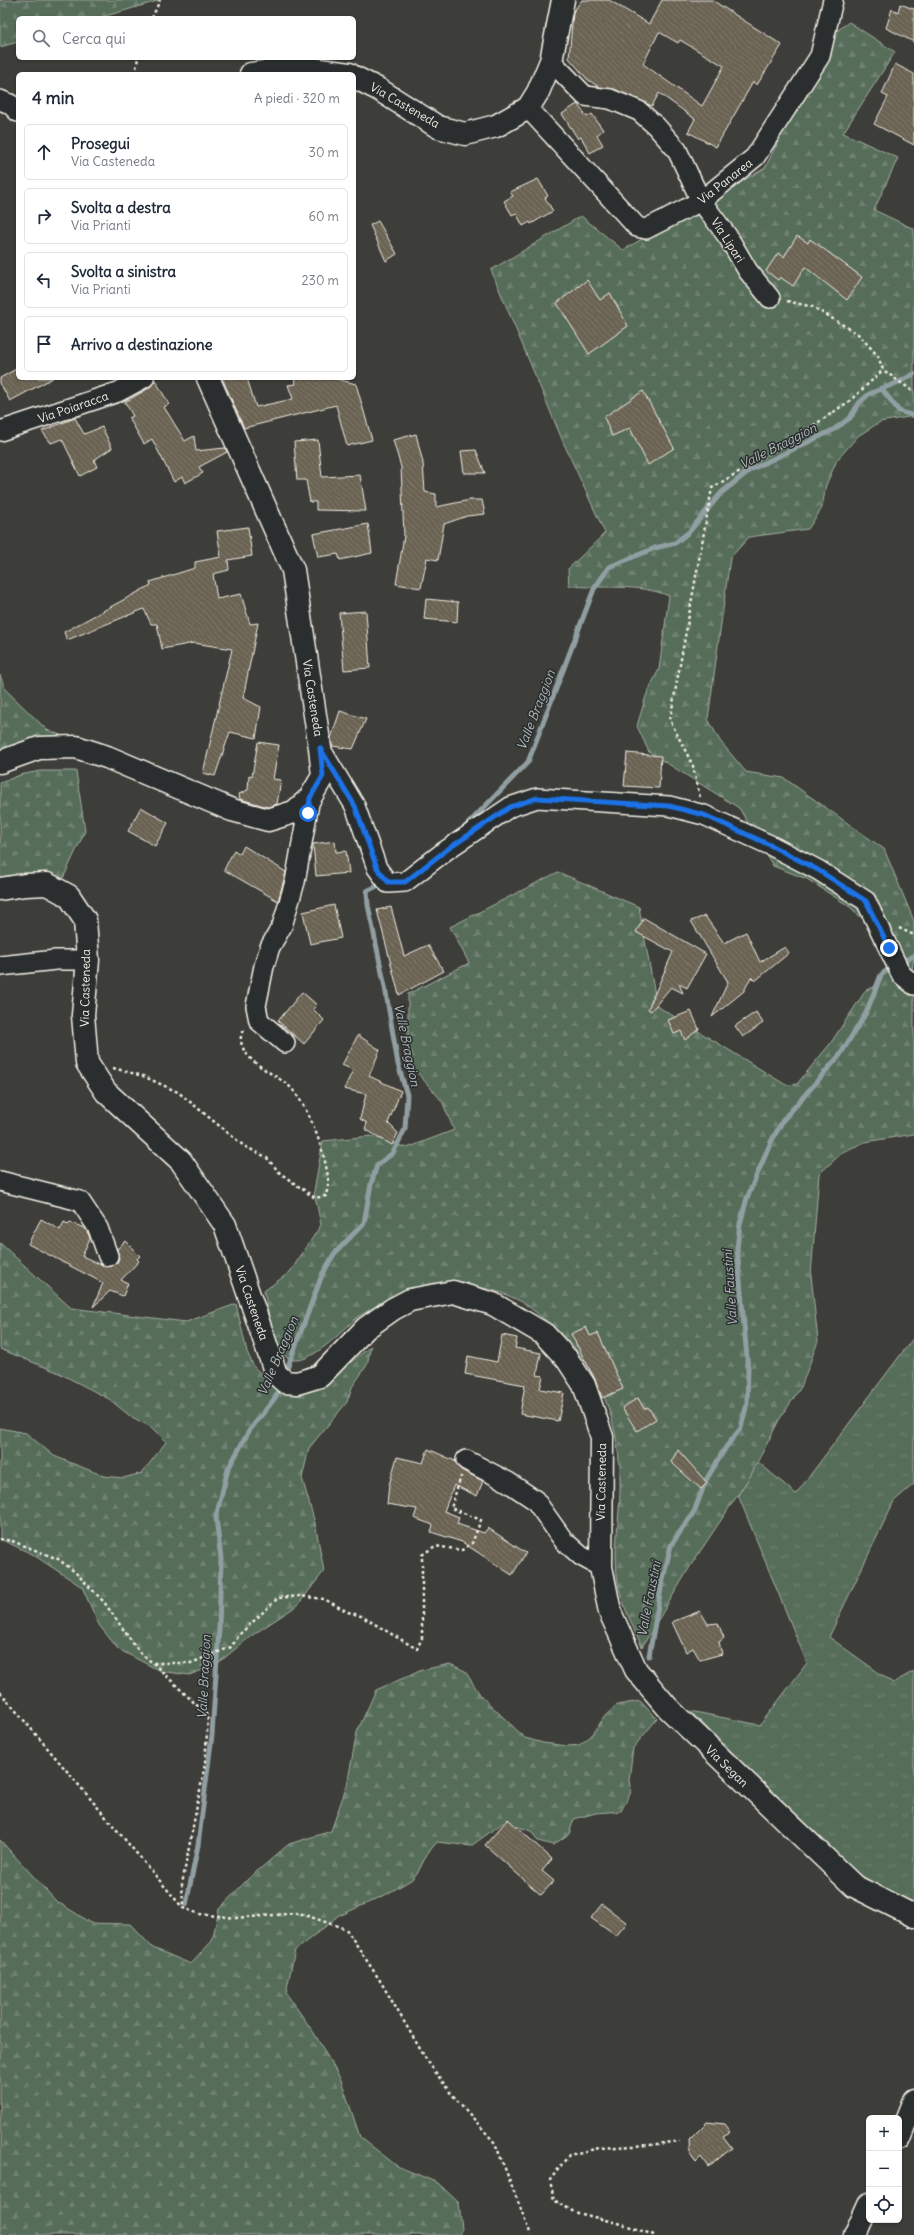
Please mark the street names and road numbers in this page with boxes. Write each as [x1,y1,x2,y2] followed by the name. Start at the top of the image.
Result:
[368,79,443,131] street label: Via Casteneda
[695,155,755,207] street label: Via Panarea
[708,215,748,265] street label: Via Lipari
[36,388,110,426] street label: Via Poiaracca
[300,658,327,738] street label: Via Casteneda
[77,949,93,1027] street label: Via Casteneda
[232,1264,272,1342] street label: Via Casteneda
[593,1443,609,1521] street label: Via Casteneda
[703,1742,751,1790] street label: Via Segan

